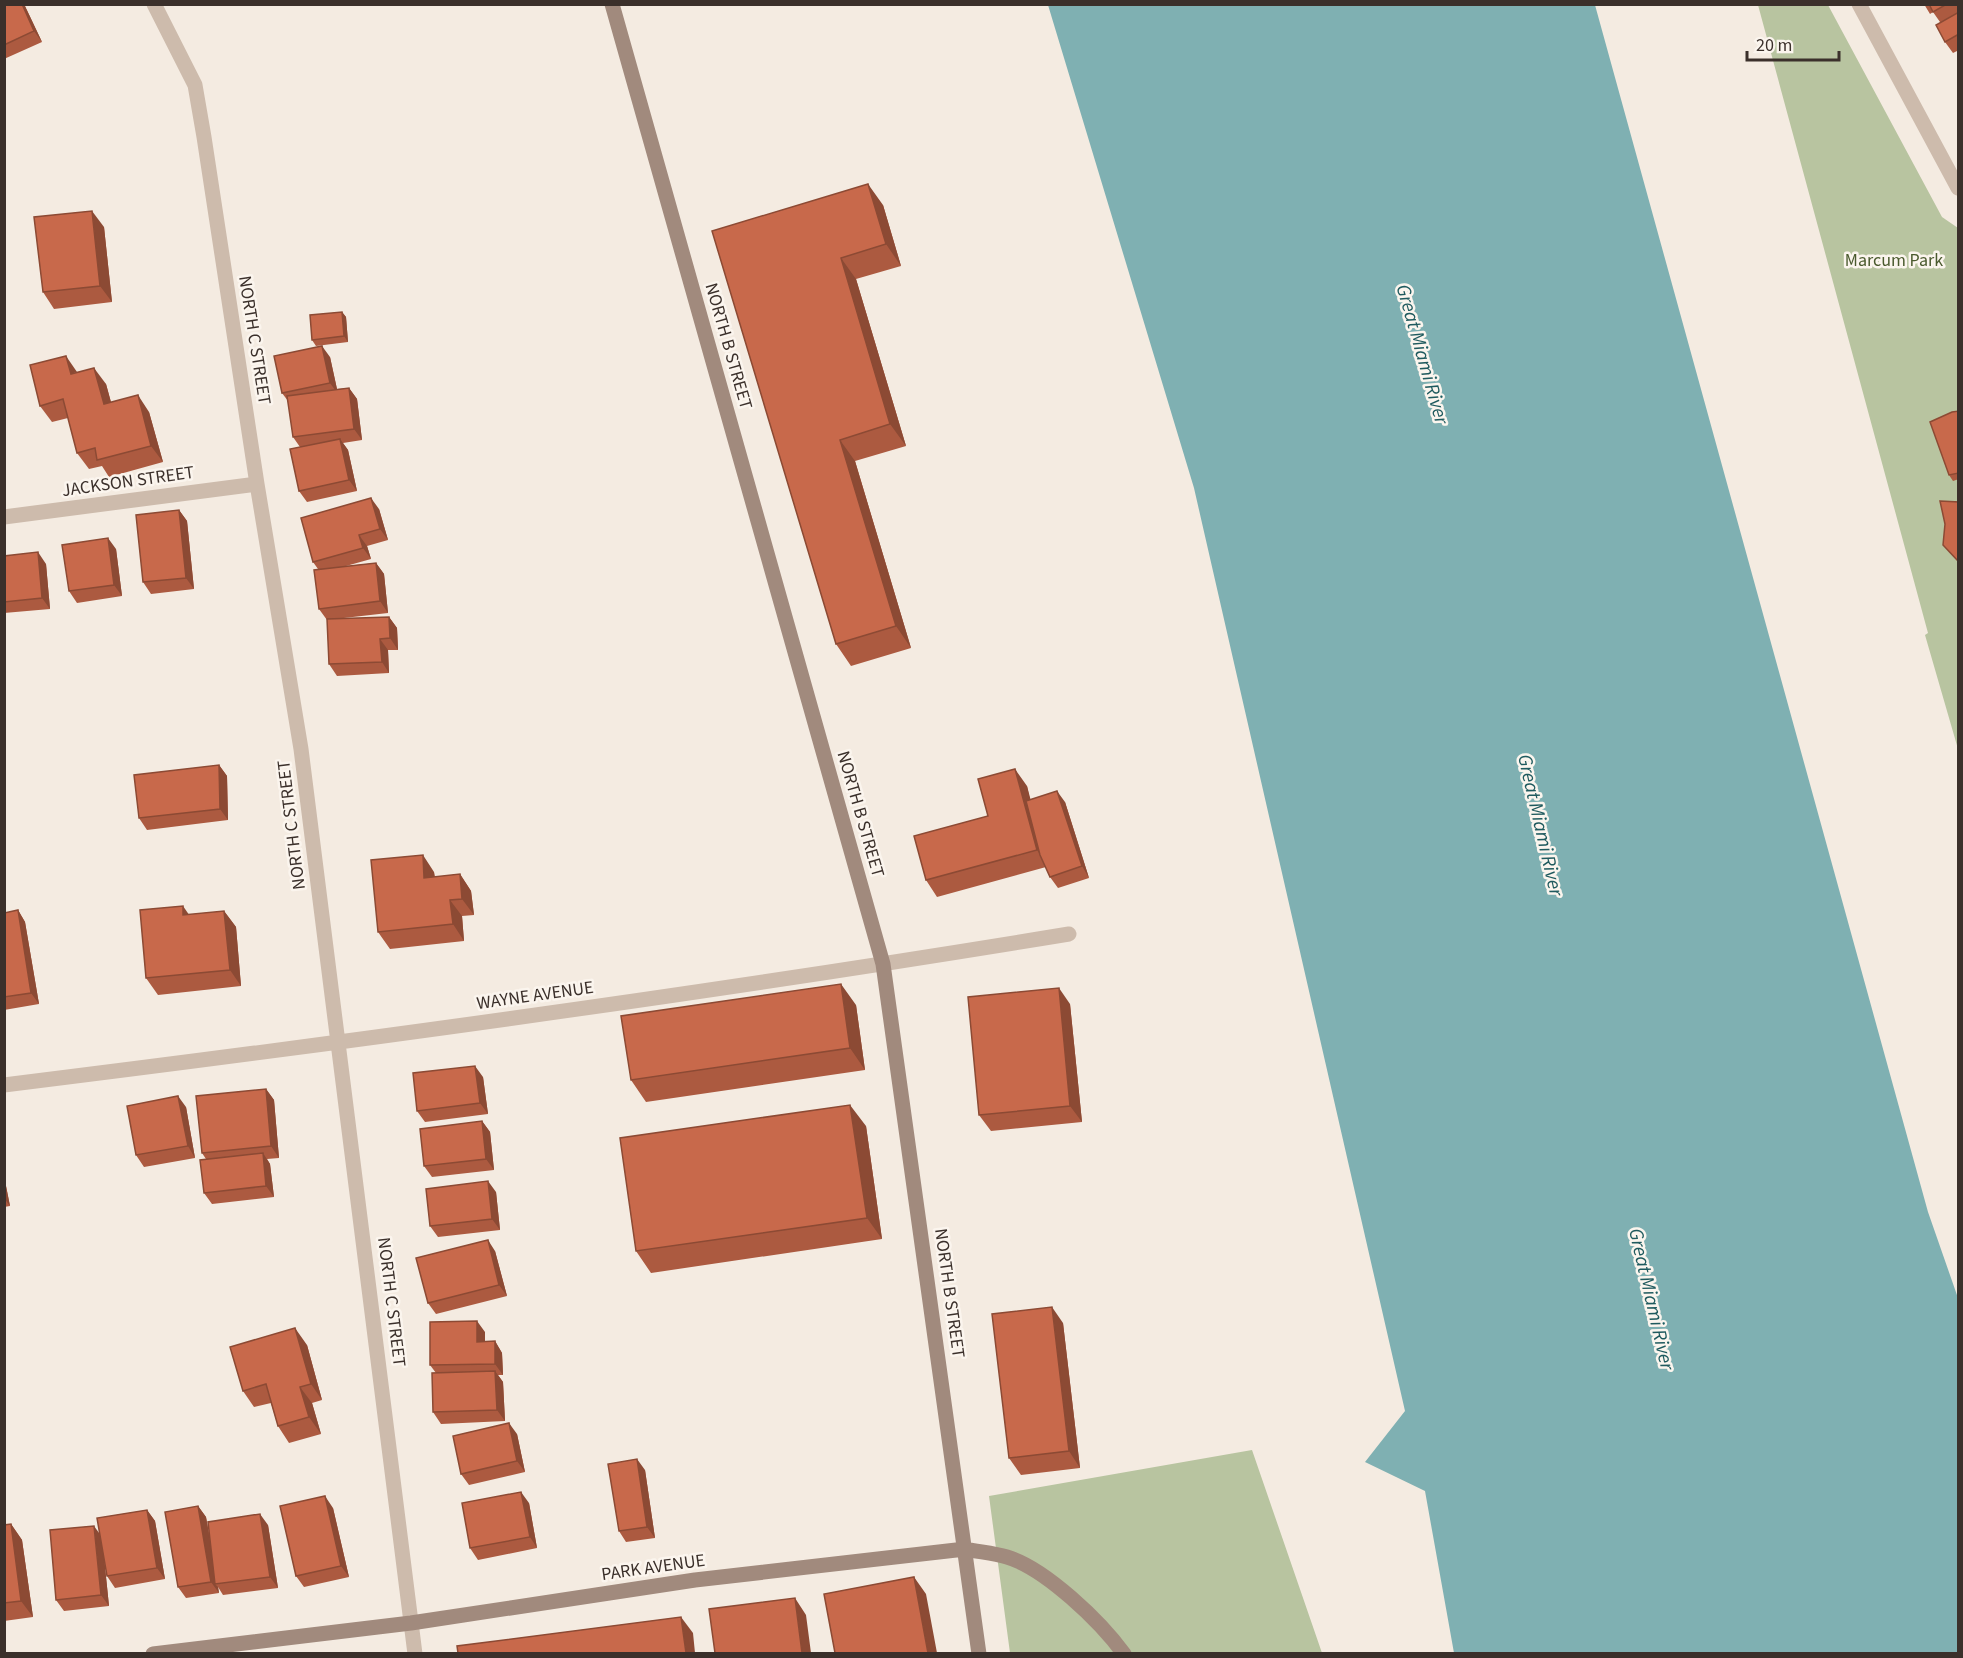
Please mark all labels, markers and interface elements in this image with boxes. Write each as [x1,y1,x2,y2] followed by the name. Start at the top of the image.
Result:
[1747,24,1838,62] scale bar
[1756,33,1792,58] text: 20 m
[1845,248,1943,273] park label: Marcum Park
[232,274,277,407] street label: NORTH C STREET
[699,280,759,413] street label: NORTH B STREET
[1389,281,1456,429] water label: Great Miami River
[60,460,196,503] street label: JACKSON STREET
[831,748,891,881] street label: NORTH B STREET
[1510,752,1570,900] water label: Great Miami River
[271,758,312,891] street label: NORTH C STREET
[475,975,595,1016] street label: WAYNE AVENUE
[1621,1226,1681,1374] water label: Great Miami River
[928,1227,971,1360] street label: NORTH B STREET
[371,1236,412,1369] street label: NORTH C STREET
[600,1548,707,1587] street label: PARK AVENUE

